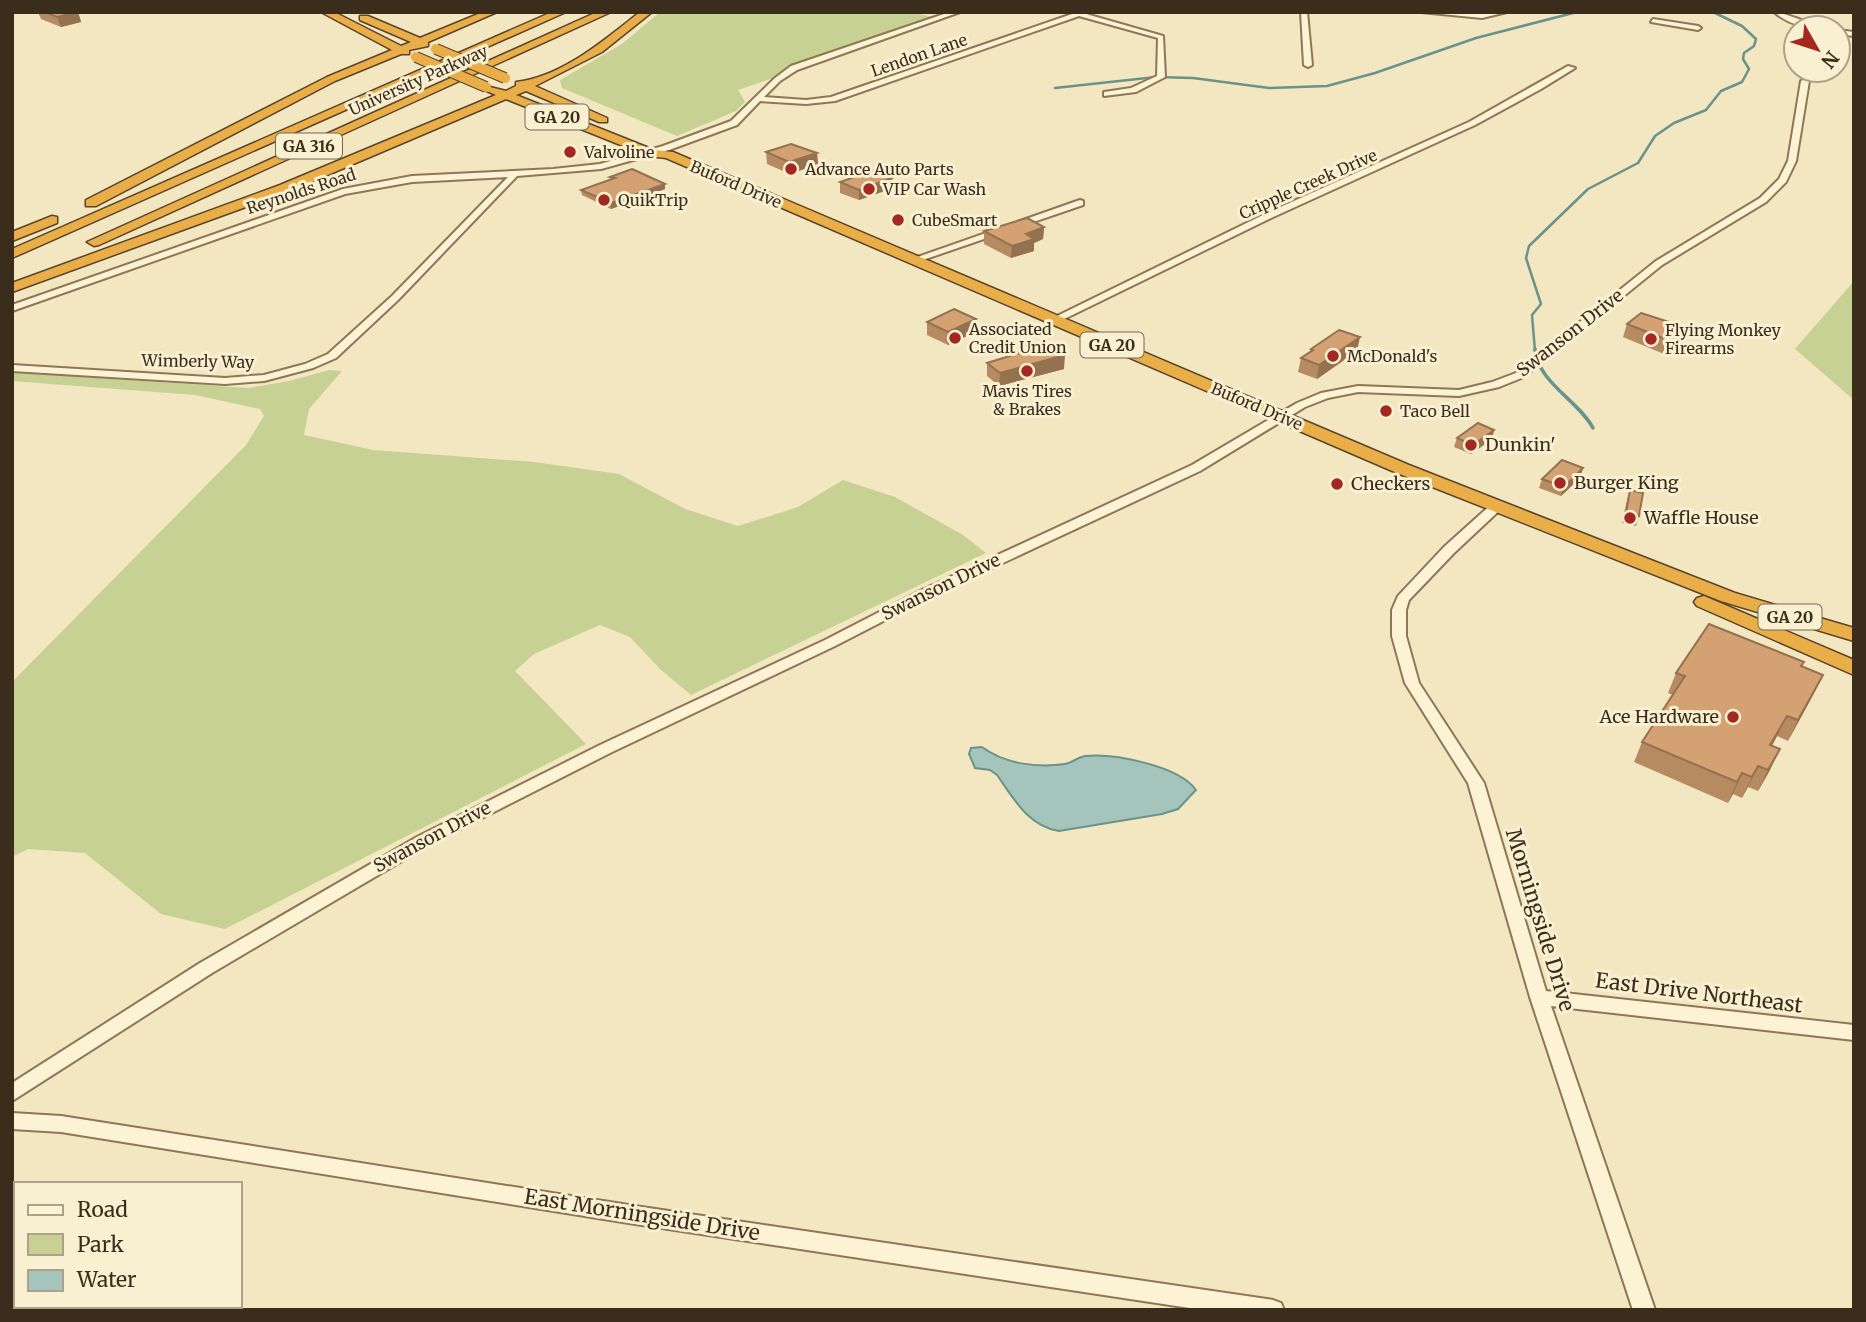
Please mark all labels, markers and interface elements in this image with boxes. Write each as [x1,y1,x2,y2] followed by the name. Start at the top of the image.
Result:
[1782,14,1852,84] north arrow
[868,29,970,81] street label: Lendon Lane
[345,40,491,120] street label: University Parkway
[1816,46,1844,73] text: N
[526,105,588,130] road number: GA 20
[276,134,342,158] road number: GA 316
[583,142,654,162] place label: Valvoline
[562,144,578,160] marker: Valvoline
[1236,145,1380,223] street label: Cripple Creek Drive
[687,156,785,212] street label: Buford Drive
[804,159,954,179] place label: Advance Auto Parts
[783,161,799,177] marker: Advance Auto Parts
[244,164,358,218] street label: Reynolds Road
[882,179,986,199] place label: VIP Car Wash
[861,181,877,197] marker: VIP Car Wash
[618,190,688,210] place label: QuikTrip
[596,192,612,208] marker: QuikTrip
[912,210,998,230] place label: CubeSmart
[890,212,906,228] marker: CubeSmart
[1512,284,1628,381] street label: Swanson Drive
[968,319,1067,357] place label: Associated Credit Union
[1665,320,1782,358] place label: Flying Monkey Firearms
[947,330,963,346] marker: Associated Credit Union
[1643,331,1659,347] marker: Flying Monkey Firearms
[1080,332,1144,358] road number: GA 20
[1347,346,1437,366] place label: McDonald's
[1325,348,1341,364] marker: McDonald's
[141,350,255,372] street label: Wimberly Way
[1019,363,1035,379] marker: Mavis Tires & Brakes
[1208,378,1306,434] street label: Buford Drive
[982,381,1072,419] place label: Mavis Tires & Brakes
[1400,401,1470,421] place label: Taco Bell
[1378,403,1394,419] marker: Taco Bell
[1485,433,1556,456] place label: Dunkin'
[1463,437,1479,453] marker: Dunkin'
[1574,471,1679,494] place label: Burger King
[1351,472,1430,495] place label: Checkers
[1552,475,1568,491] marker: Burger King
[1329,476,1345,492] marker: Checkers
[1643,506,1759,529] place label: Waffle House
[1622,510,1638,526] marker: Waffle House
[878,548,1004,625] street label: Swanson Drive
[1758,604,1822,630] road number: GA 20
[1599,705,1719,728] place label: Ace Hardware
[1725,709,1741,725] marker: Ace Hardware
[369,796,494,877] street label: Swanson Drive
[1500,825,1581,1014] street label: Morningside Drive
[1594,966,1804,1019] street label: East Drive Northeast
[14,1182,242,1308] legend
[522,1183,762,1246] street label: East Morningside Drive
[77,1196,128,1223] text: Road
[77,1231,124,1258] text: Park
[76,1266,136,1293] text: Water

